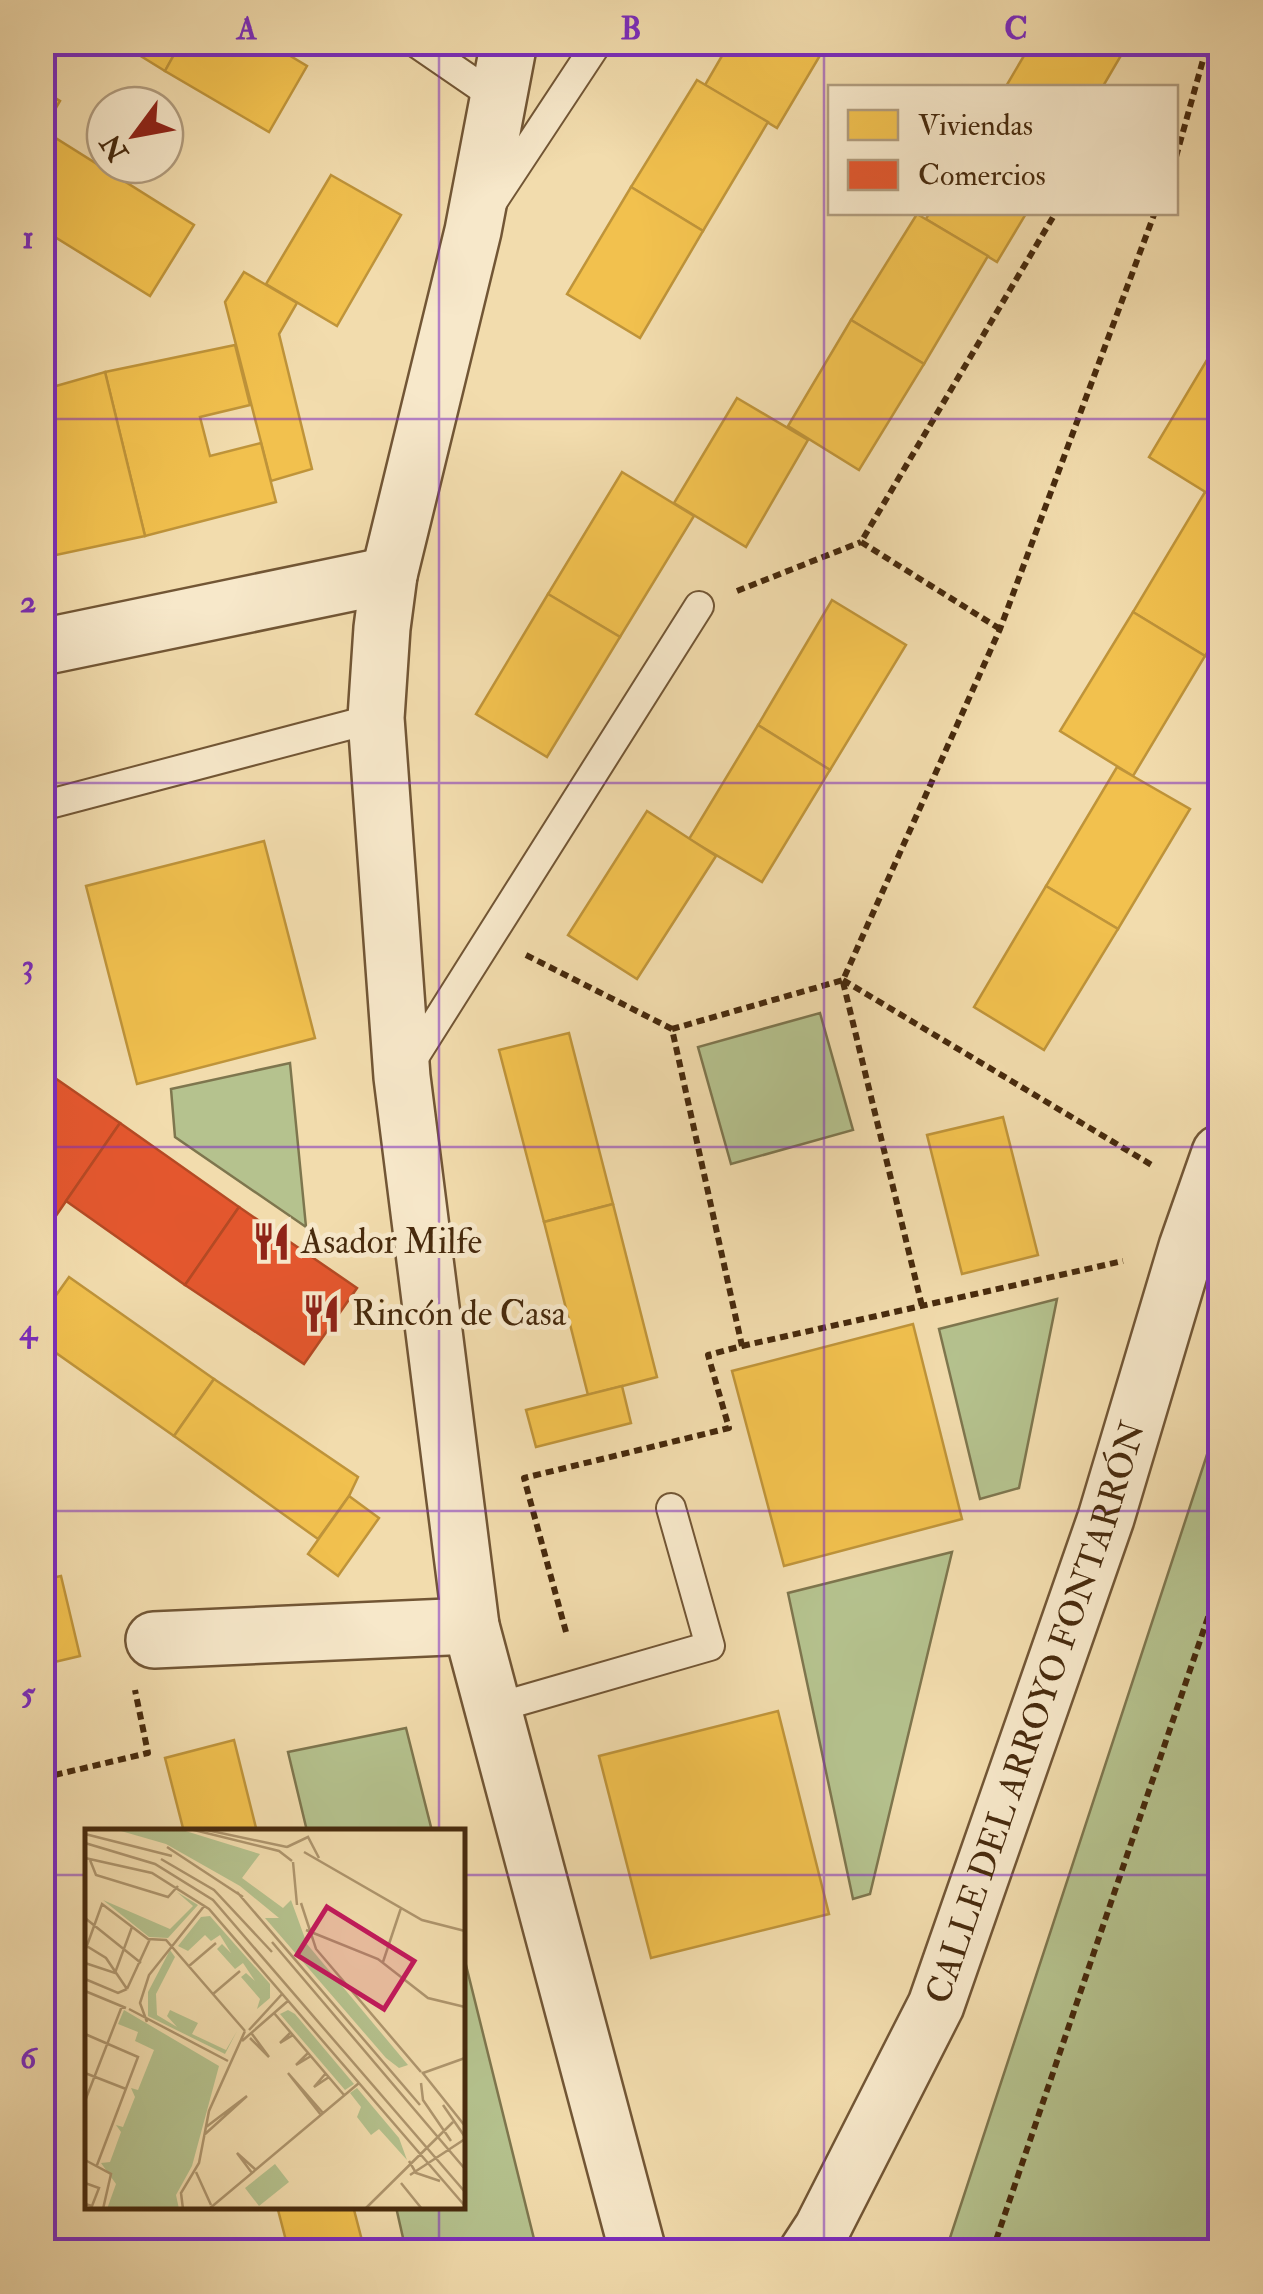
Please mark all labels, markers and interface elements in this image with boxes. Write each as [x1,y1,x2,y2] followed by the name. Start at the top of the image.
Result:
[235,9,258,49] text: A
[621,9,641,49] text: B
[1004,9,1028,49] text: C
[85,85,185,185] north arrow
[828,85,1178,215] legend
[918,107,1033,144] text: Viviendas
[93,127,137,168] text: N
[918,157,1046,194] text: Comercios
[22,218,34,258] text: 1
[20,582,36,622] text: 2
[22,946,34,986] text: 3
[300,1220,482,1264] place label: Asador Milfe
[250,1221,292,1263] restaurant icon: Asador Milfe
[352,1292,567,1336] place label: Rincón de Casa
[301,1293,343,1335] restaurant icon: Rincón de Casa
[18,1310,38,1350] text: 4
[916,1416,1156,2009] street label: CALLE DEL ARROYO FONTARRÓN
[21,1674,36,1714] text: 5
[85,1829,465,2209] inset map
[20,2038,39,2078] text: 6

